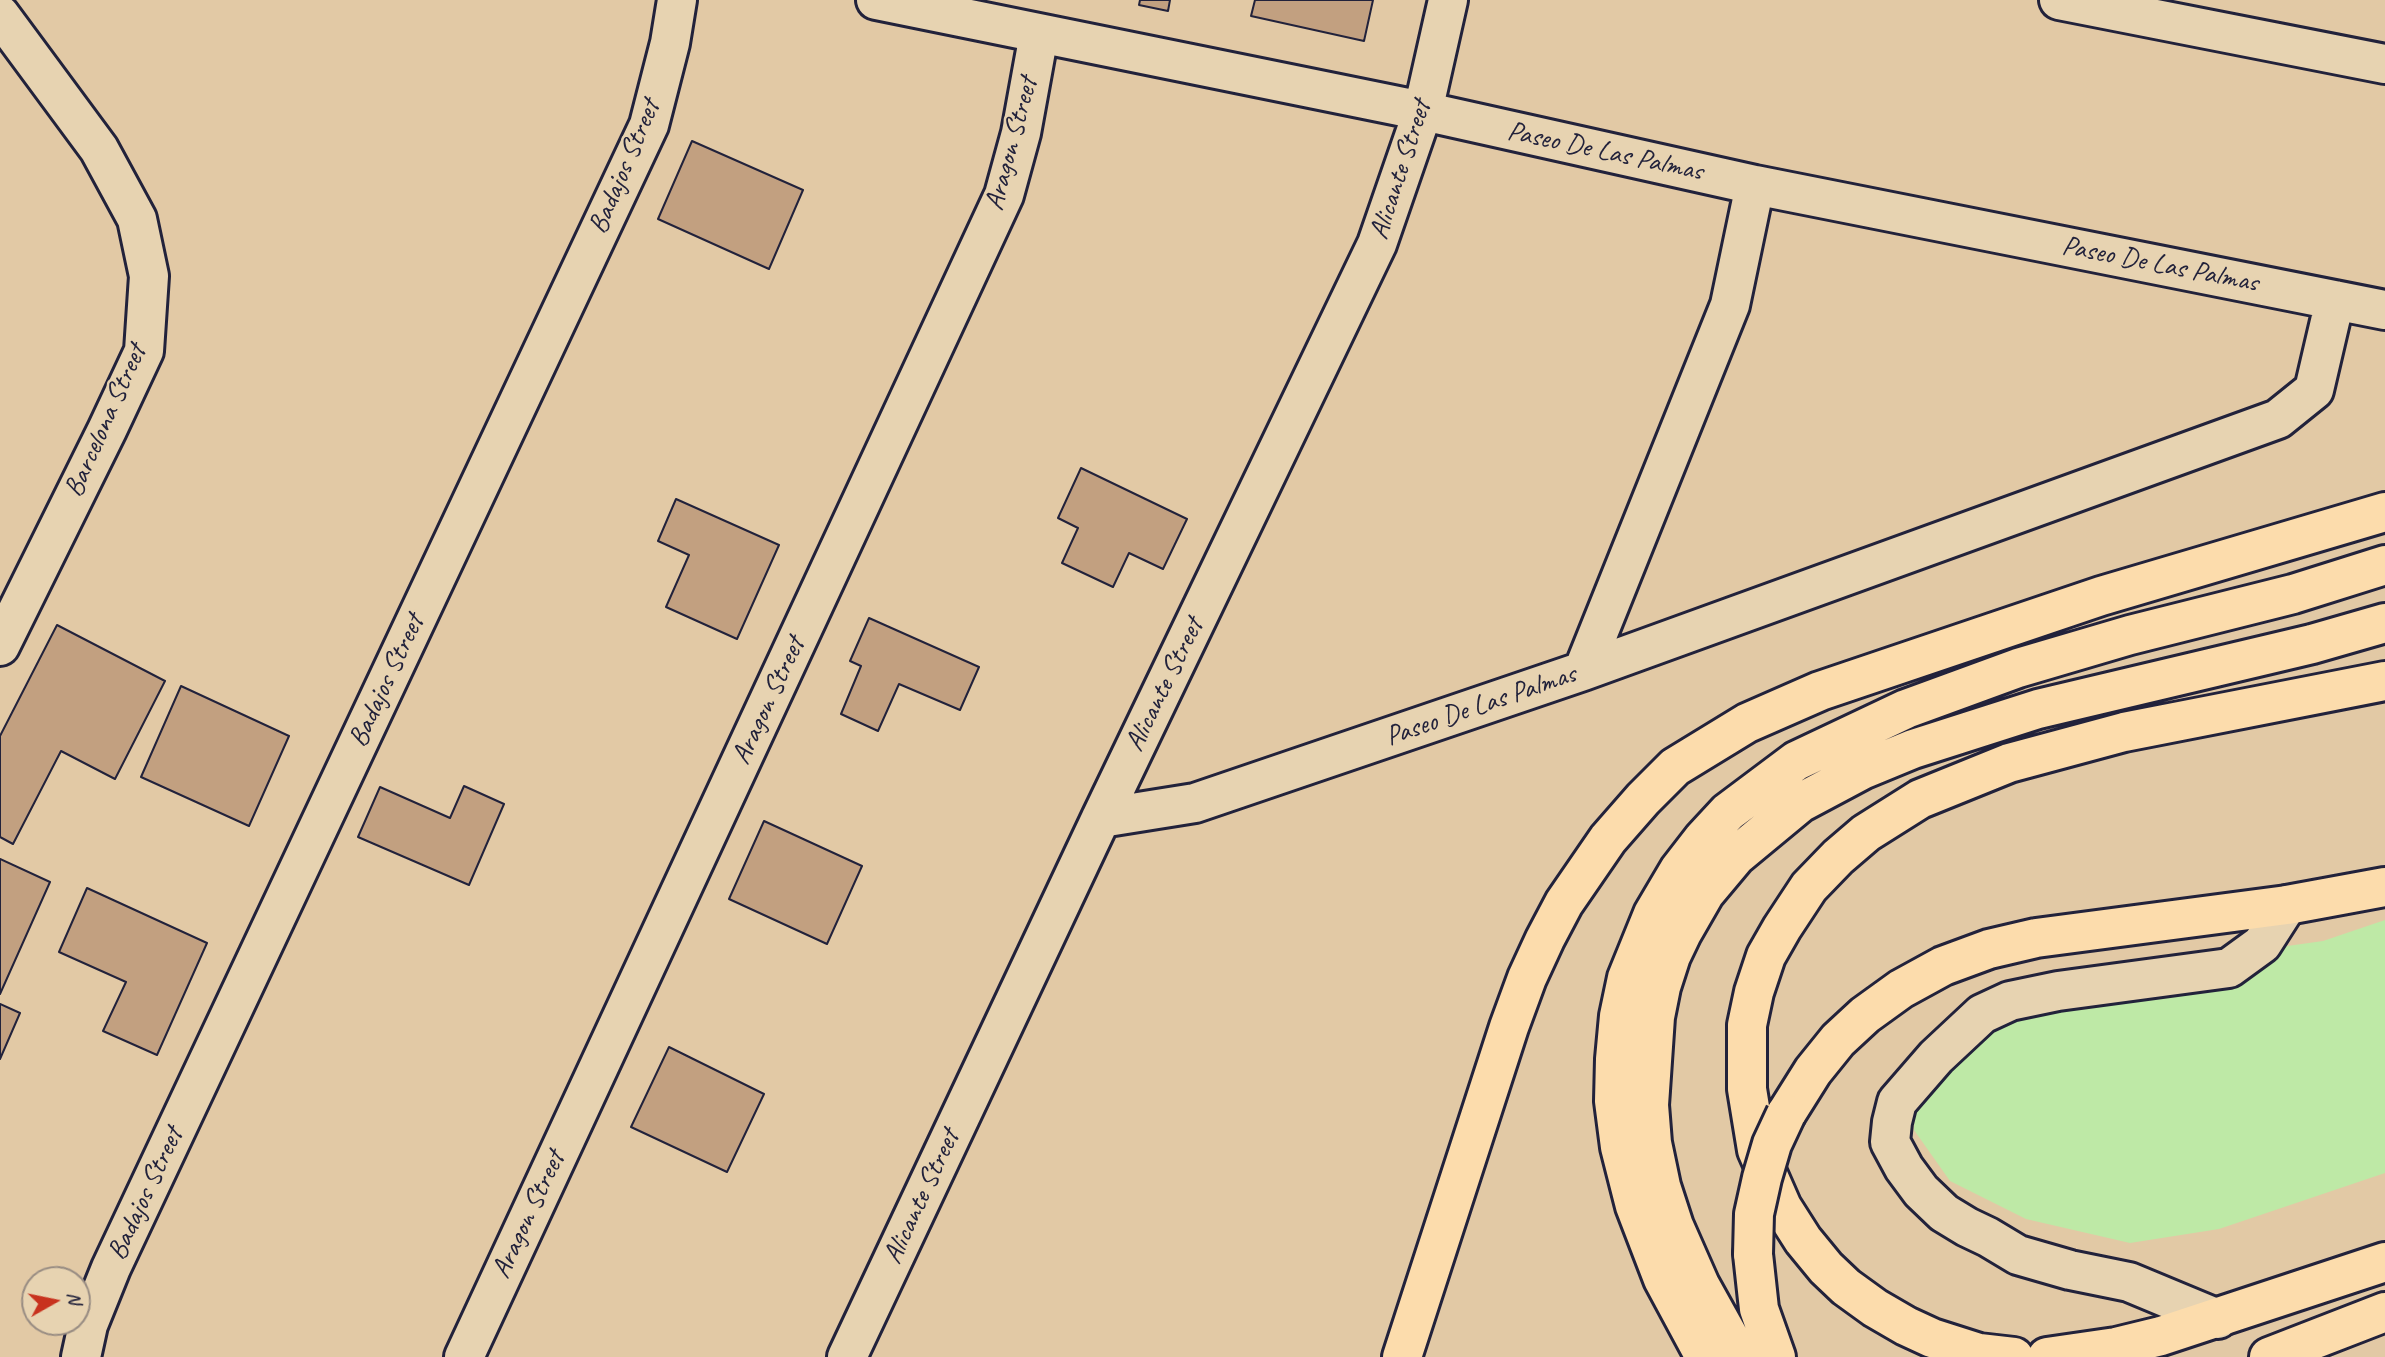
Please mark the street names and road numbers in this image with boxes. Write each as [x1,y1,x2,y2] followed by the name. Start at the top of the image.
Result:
[978,74,1046,214] street label: Aragon Street
[582,95,668,239] street label: Badajos Street
[1363,96,1439,244] street label: Alicante Street
[1504,115,1706,189] street label: Paseo De Las Palmas
[2059,230,2261,300] street label: Paseo De Las Palmas
[58,340,154,502] street label: Barcelona Street
[342,610,432,752] street label: Badajos Street
[1118,613,1212,757] street label: Alicante Street
[725,632,813,770] street label: Aragon Street
[1381,658,1581,754] street label: Paseo De Las Palmas
[101,1123,191,1265] street label: Badajos Street
[876,1125,968,1269] street label: Alicante Street
[485,1146,573,1284] street label: Aragon Street

